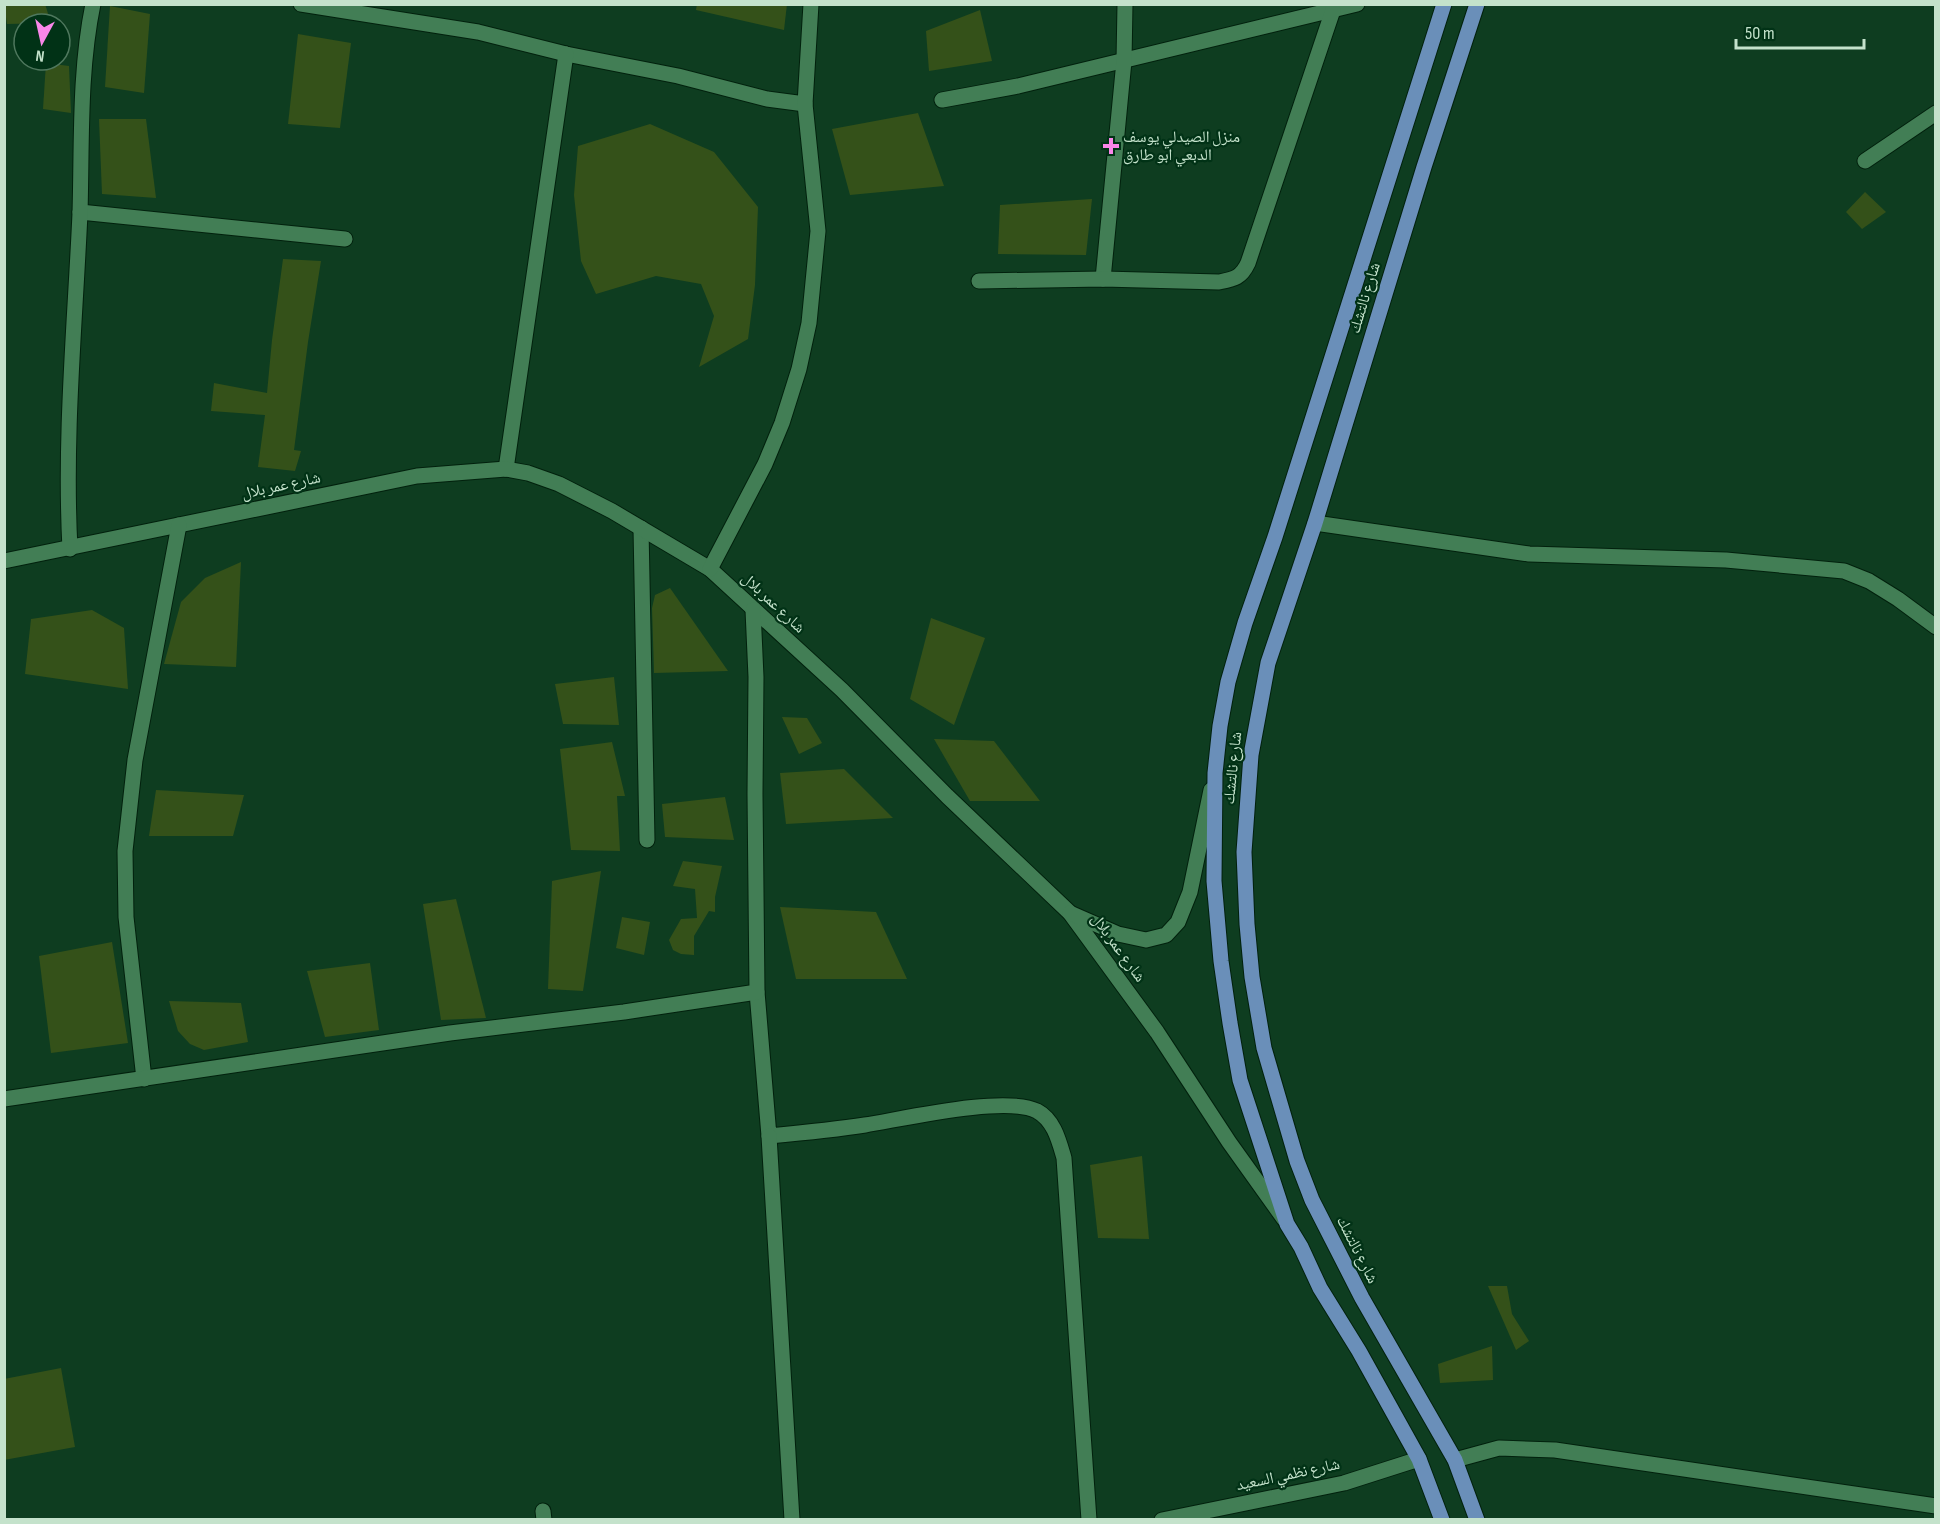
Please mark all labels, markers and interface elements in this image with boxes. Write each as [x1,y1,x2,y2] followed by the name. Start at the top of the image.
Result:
[12,12,72,72] north arrow
[1736,12,1864,50] scale bar
[1745,23,1775,44] text: 50 m
[35,45,46,65] text: N
[1123,128,1240,167] place label: منزل الصيدلي يوسف الدبعي ابو طارق
[1104,139,1118,153] marker: منزل الصيدلي يوسف الدبعي ابو طارق
[1345,260,1385,336] street label: شارع نالتشك
[240,468,322,504] street label: شارع عمر بلال
[737,569,809,637] street label: شارع عمر بلال
[1220,731,1246,805] street label: شارع نالتشك
[1087,910,1149,986] street label: شارع عمر بلال
[1332,1213,1382,1287] street label: شارع نالتشك
[1234,1455,1342,1497] street label: شارع نظمي السعيد

